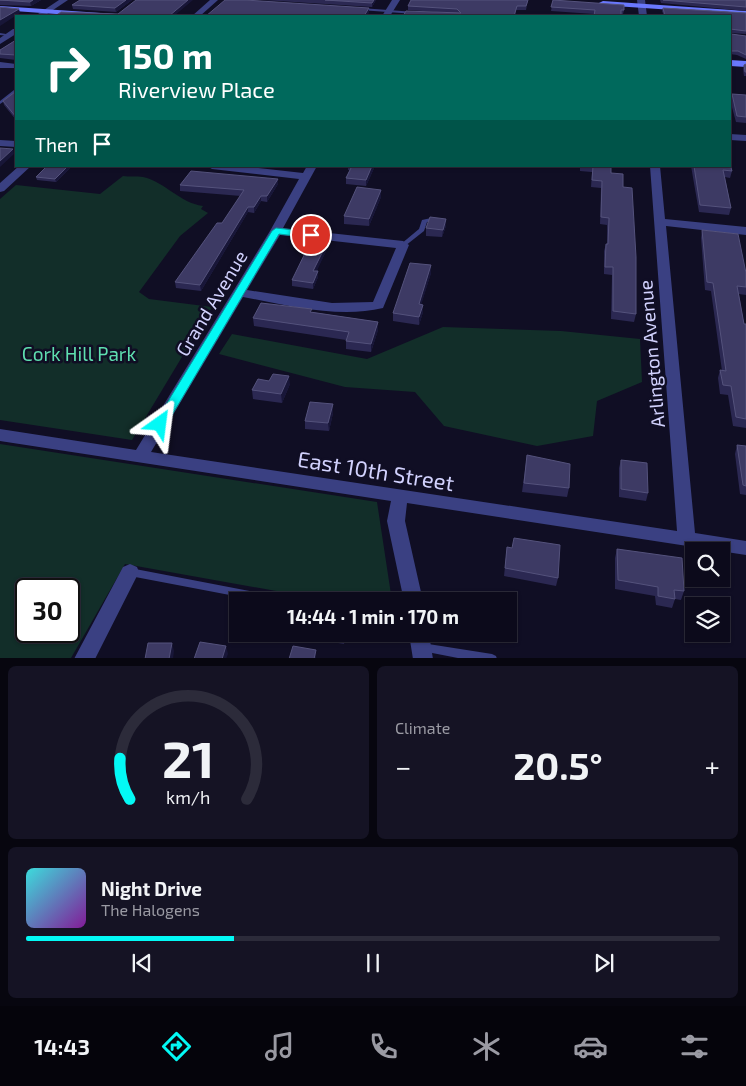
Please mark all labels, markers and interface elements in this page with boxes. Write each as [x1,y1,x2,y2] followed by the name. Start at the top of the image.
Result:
[118,34,213,76] text: 150 m
[35,35,100,100] icon: right
[118,76,275,102] text: Riverview Place
[88,130,116,158] icon: arrive
[35,133,78,156] text: Then
[290,214,332,256] pin
[297,221,325,249] icon: arrive
[170,246,252,360] street label: Grand Avenue
[633,279,669,429] street label: Arlington Avenue
[22,342,136,365] park label: Cork Hill Park
[133,397,185,449] position arrow
[296,445,456,495] street label: East 10th Street
[685,542,730,642] map controls
[685,542,730,587] button: search
[15,578,80,643] speed limit sign: 30
[685,597,730,642] button: layers
[287,605,459,628] text: 14:44 · 1 min · 170 m
[395,718,450,737] text: Climate
[162,726,215,788] text: 21
[513,742,603,788] text: 20.5°
[395,749,411,783] text: −
[705,749,720,783] text: +
[166,786,211,808] text: km/h
[101,877,202,900] text: Night Drive
[101,900,200,919] text: The Halogens
[128,949,156,977] icon: previous
[359,949,387,977] icon: pause
[590,949,618,977] icon: next
[159,1029,194,1064] icon: directions
[262,1029,297,1064] icon: music
[366,1029,401,1064] icon: phone
[469,1029,504,1064] icon: climate
[573,1029,608,1064] icon: car
[677,1029,712,1064] icon: filters
[34,1033,90,1059] text: 14:43

